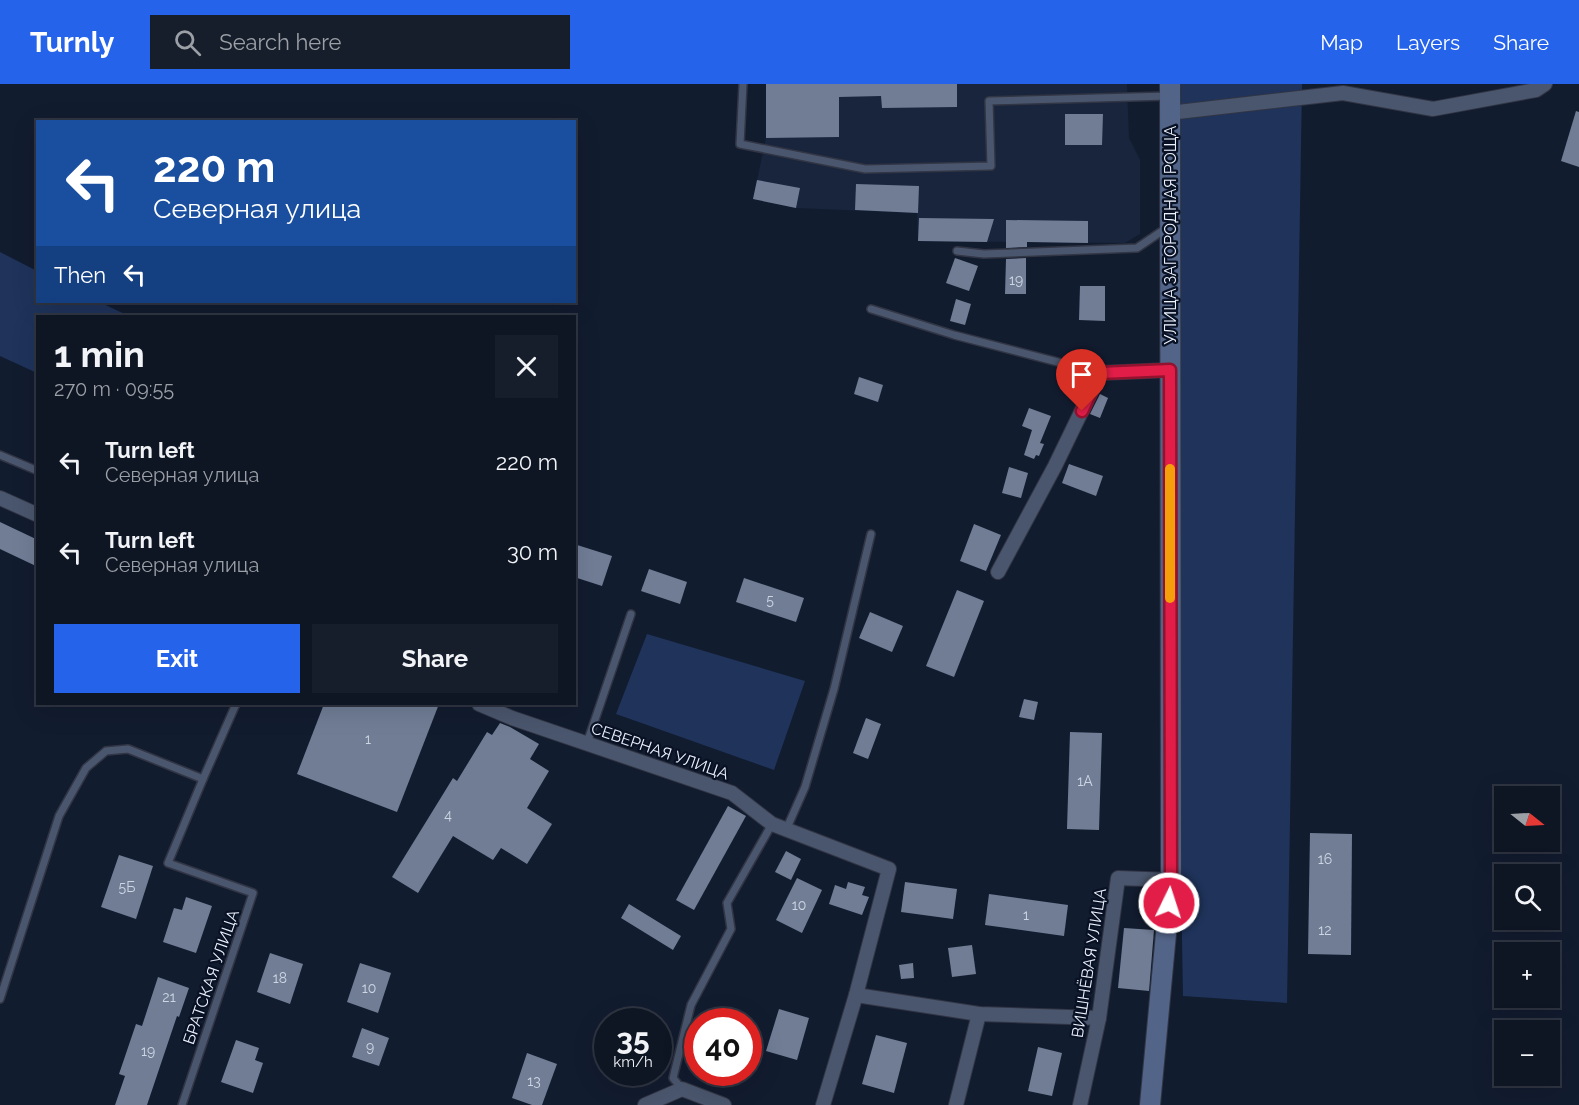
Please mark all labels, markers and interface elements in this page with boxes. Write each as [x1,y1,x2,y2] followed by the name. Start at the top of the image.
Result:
[150,15,570,69] search box
[30,26,114,59] text: Turnly
[171,26,204,59] icon: search
[219,29,341,55] text: Search here
[1320,30,1363,55] text: Map
[1396,30,1460,55] text: Layers
[1493,30,1549,55] text: Share
[1161,125,1180,344] street label: УЛИЦА ЗАГОРОДНАЯ РОЩА
[153,143,275,192] text: 220 m
[54,144,132,222] icon: left
[153,193,361,224] text: Северная улица
[118,258,151,291] icon: left
[54,262,106,288] text: Then
[1009,272,1023,288] house number: 19
[54,333,145,375] text: 1 min
[495,335,558,398] button: close
[1056,349,1107,411] pin
[1065,358,1098,391] icon: arrive
[54,377,174,401] text: 270 m · 09:55
[105,437,195,463] text: Turn left
[54,446,87,479] icon: left
[496,449,558,475] text: 220 m
[105,463,259,487] text: Северная улица
[105,527,195,553] text: Turn left
[54,536,87,569] icon: left
[507,539,558,565] text: 30 m
[105,553,259,577] text: Северная улица
[766,592,774,608] house number: 5
[54,624,300,693] button: Exit
[312,624,558,693] button: Share
[589,719,731,784] street label: СЕВЕРНАЯ УЛИЦА
[365,731,371,747] house number: 1
[1077,773,1093,789] house number: 1А
[1494,786,1560,852] north arrow
[1494,786,1560,1086] map controls
[444,807,452,823] house number: 4
[1318,851,1332,867] house number: 16
[1494,864,1560,930] button: search
[1137,871,1201,935] position arrow
[119,879,135,895] house number: 5Б
[1067,886,1110,1039] street label: ВИШНЁВАЯ УЛИЦА
[792,897,806,913] house number: 10
[179,907,243,1047] street label: БРАТСКАЯ УЛИЦА
[1023,907,1029,923] house number: 1
[1318,922,1332,938] house number: 12
[1494,942,1560,1008] button: +
[273,970,287,986] house number: 18
[362,980,376,996] house number: 10
[162,989,176,1005] house number: 21
[684,1008,762,1086] speed limit sign: 40
[1494,1020,1560,1086] button: −
[616,1022,650,1057] text: 35
[366,1039,374,1055] house number: 9
[141,1043,155,1059] house number: 19
[613,1053,653,1071] text: km/h
[527,1073,541,1089] house number: 13

